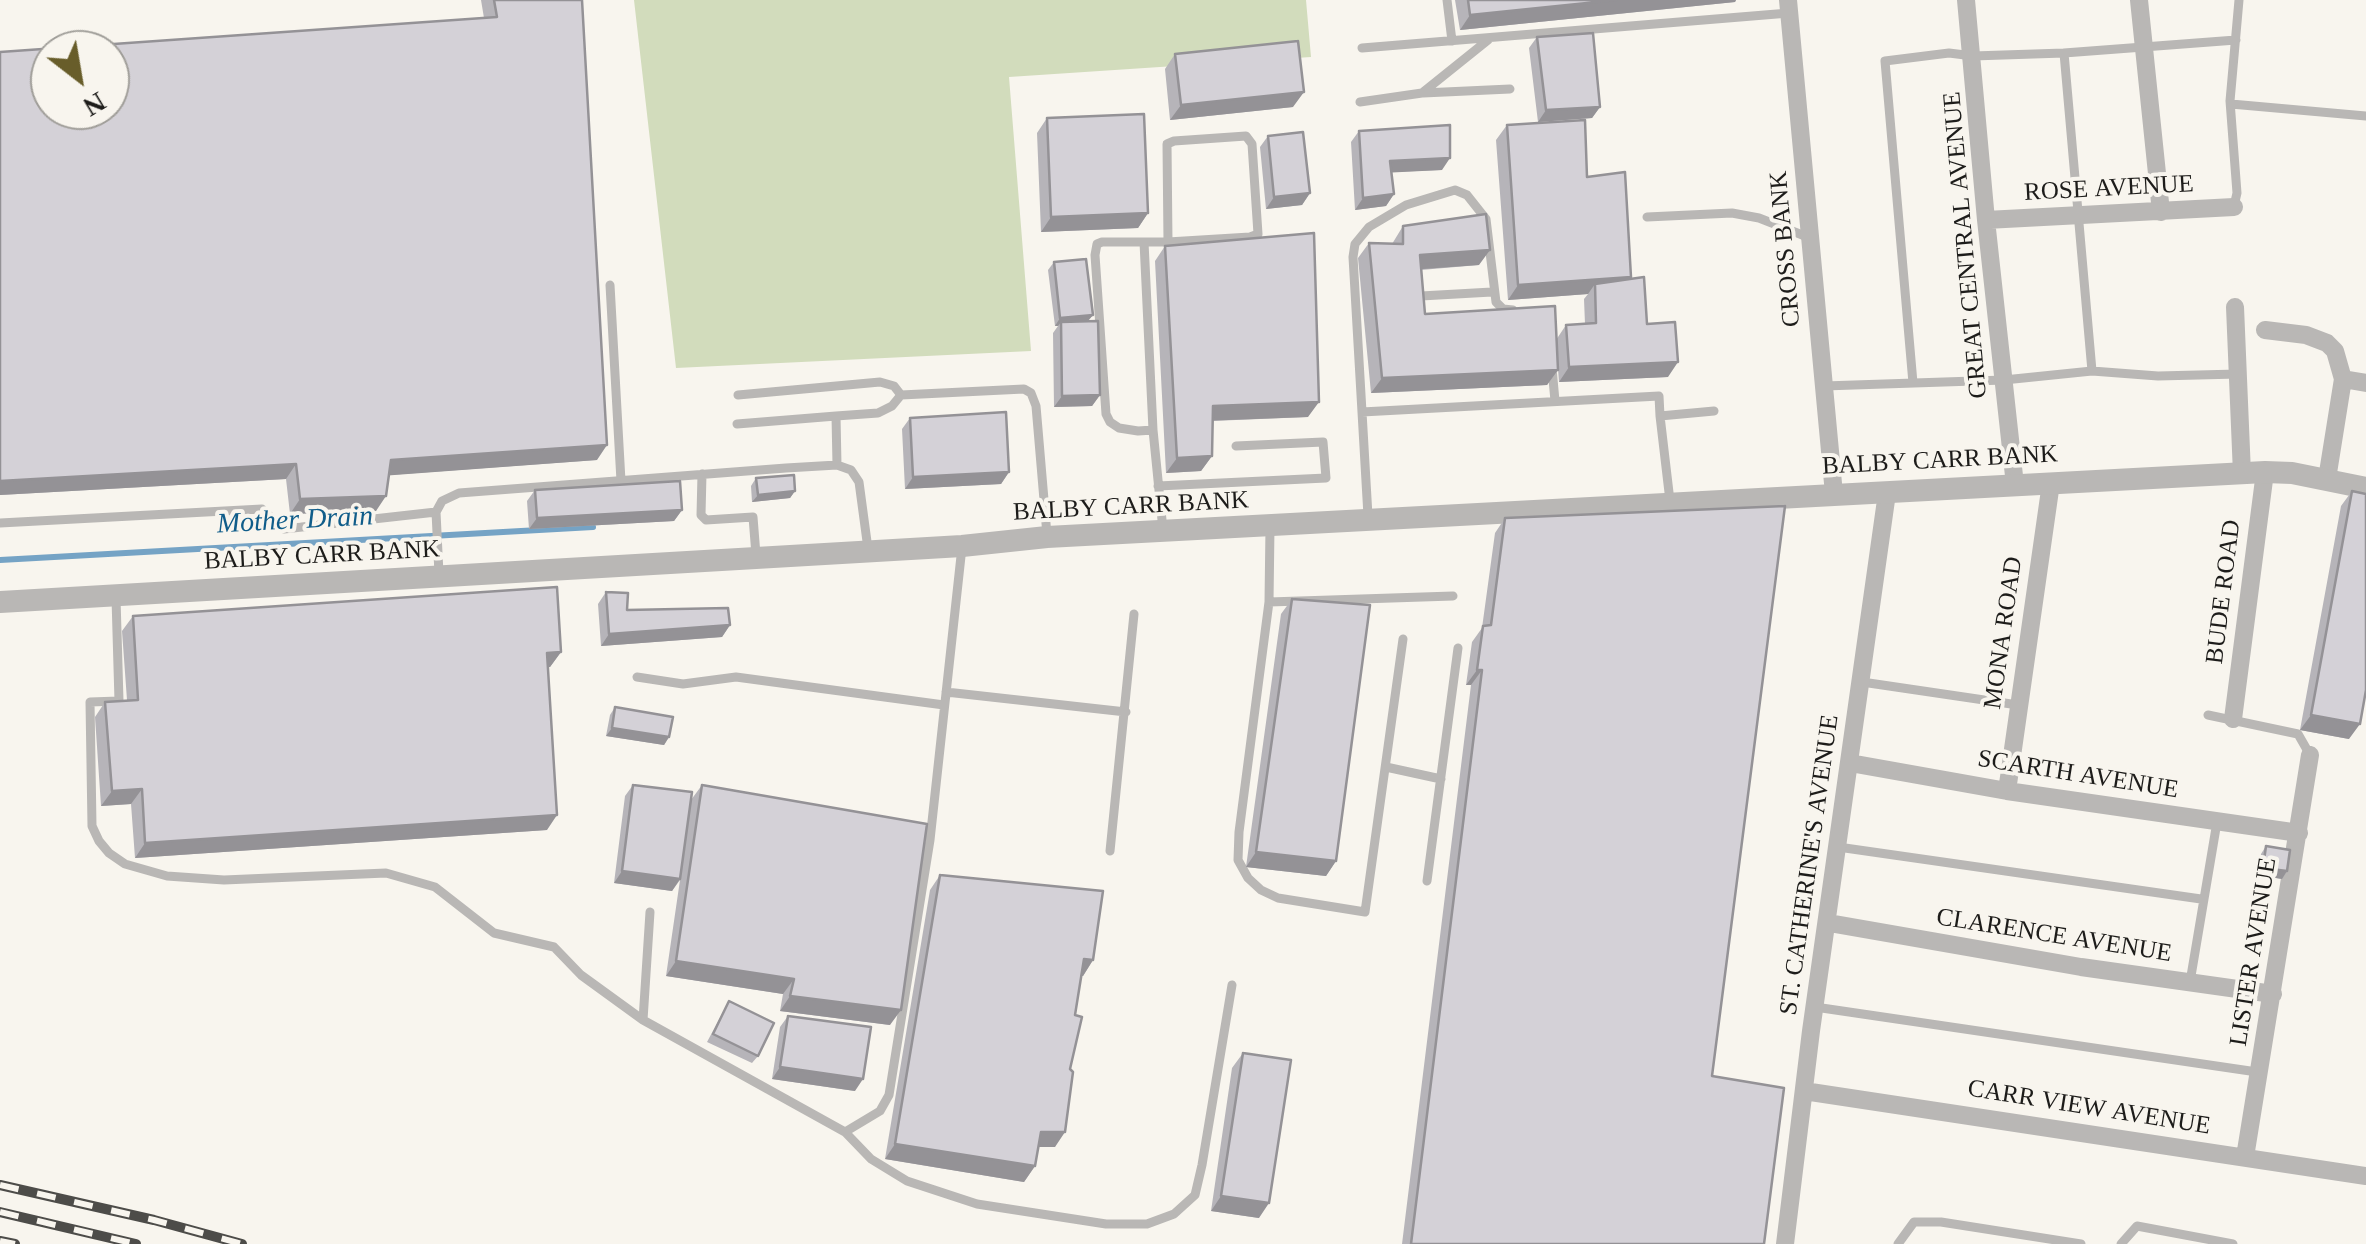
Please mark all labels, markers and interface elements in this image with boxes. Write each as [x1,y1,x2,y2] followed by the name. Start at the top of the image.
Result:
[30,30,130,130] north arrow
[78,86,111,123] text: N
[1938,90,1994,400] street label: GREAT CENTRAL AVENUE
[1764,170,1808,328] street label: CROSS BANK
[2023,170,2195,208] street label: ROSE AVENUE
[1821,440,2059,482] street label: BALBY CARR BANK
[1012,486,1250,528] street label: BALBY CARR BANK
[216,500,374,542] water label: Mother Drain
[2200,518,2248,666] street label: BUDE ROAD
[203,535,441,577] street label: BALBY CARR BANK
[1978,555,2030,711] street label: MONA ROAD
[1774,713,1846,1017] street label: ST. CATHERINE'S AVENUE
[1975,744,2181,806] street label: SCARTH AVENUE
[2224,856,2284,1048] street label: LISTER AVENUE
[1934,903,2174,969] street label: CLARENCE AVENUE
[1965,1074,2213,1142] street label: CARR VIEW AVENUE

